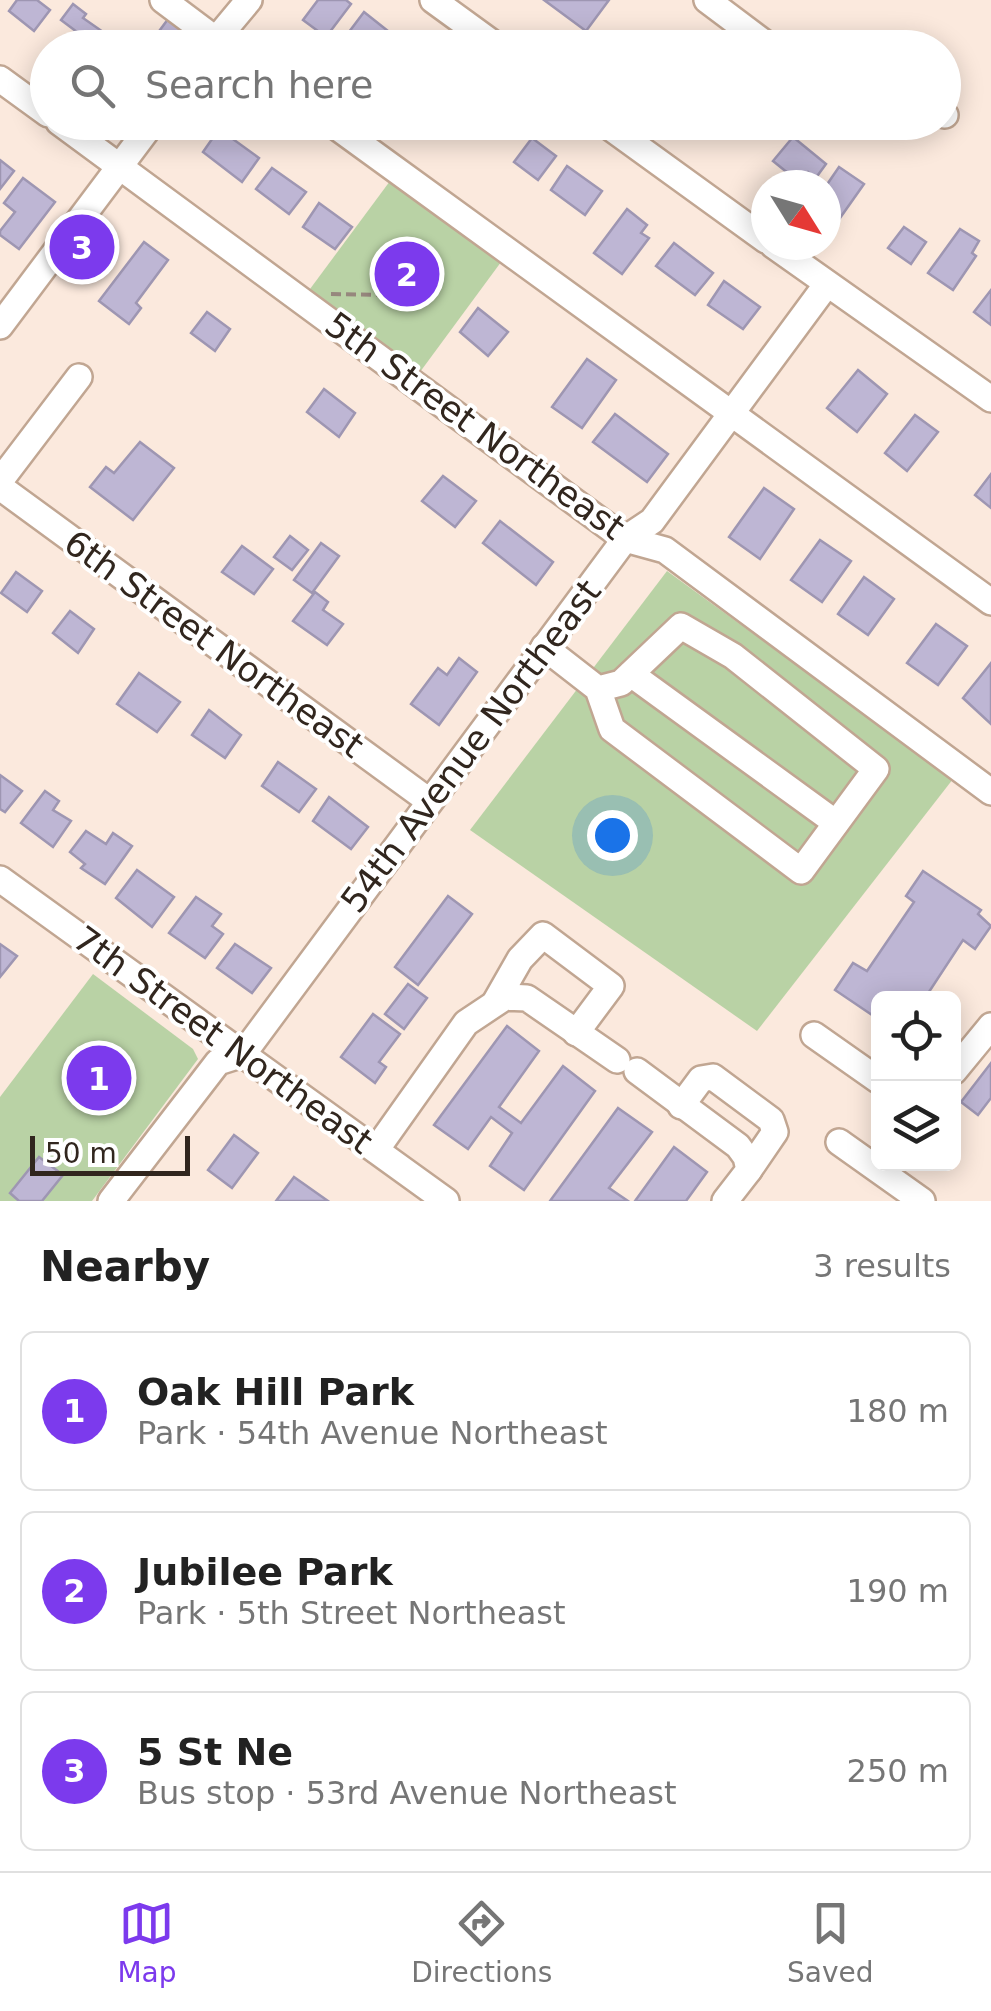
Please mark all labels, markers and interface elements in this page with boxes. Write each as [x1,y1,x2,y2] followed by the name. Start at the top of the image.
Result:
[30,30,961,140] search box
[65,58,120,113] icon: search
[145,63,373,107] text: Search here
[751,170,841,260] north arrow
[49,210,114,284] pin: 3
[374,236,440,312] pin: 2
[318,304,632,548] street label: 5th Street Northeast
[57,522,371,766] street label: 6th Street Northeast
[333,572,609,920] street label: 54th Avenue Northeast
[587,810,638,861] your location
[66,918,380,1162] street label: 7th Street Northeast
[871,991,961,1171] map controls
[871,991,961,1081] button: locate
[66,1040,132,1116] pin: 1
[871,1081,961,1171] button: layers
[30,1131,190,1176] scale bar
[45,1137,117,1170] text: 50 m
[40,1242,210,1291] text: Nearby
[813,1247,951,1285] text: 3 results
[137,1370,414,1414] text: Oak Hill Park
[63,1392,86,1430] text: 1
[847,1392,949,1430] text: 180 m
[137,1414,607,1452] text: Park · 54th Avenue Northeast
[137,1550,393,1594] text: Jubilee Park
[63,1572,86,1610] text: 2
[847,1572,949,1610] text: 190 m
[137,1594,565,1632] text: Park · 5th Street Northeast
[137,1730,293,1774] text: 5 St Ne
[63,1752,86,1790] text: 3
[847,1752,949,1790] text: 250 m
[137,1774,677,1812] text: Bus stop · 53rd Avenue Northeast
[117,1896,176,1989] tab: Map
[411,1896,552,1989] tab: Directions
[787,1896,874,1989] tab: Saved

